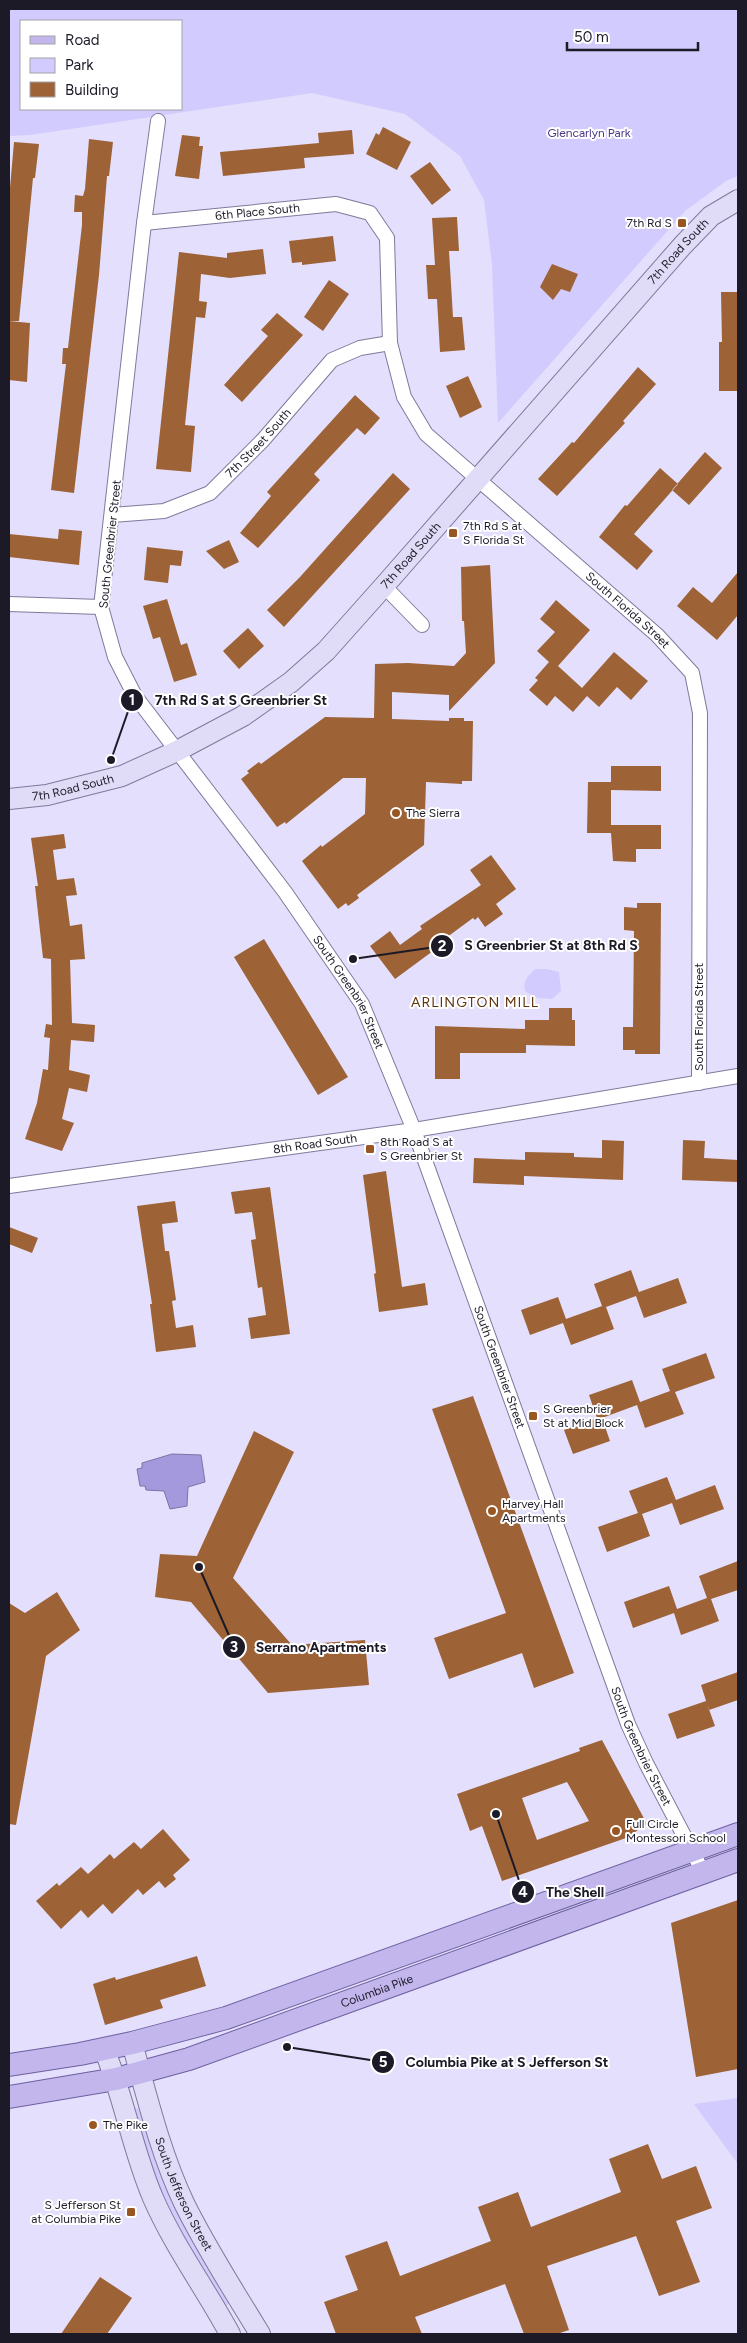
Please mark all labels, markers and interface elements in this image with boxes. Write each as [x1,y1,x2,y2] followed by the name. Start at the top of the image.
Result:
[20,20,182,110] legend
[567,20,698,52] scale bar
[574,28,609,46] text: 50 m
[65,31,100,49] text: Road
[65,56,94,74] text: Park
[65,81,119,99] text: Building
[547,126,631,140] park label: Glencarlyn Park
[214,201,301,223] street label: 6th Place South
[626,216,672,230] place label: 7th Rd S
[645,216,712,287] street label: 7th Road South
[676,217,688,229] marker: 7th Rd S
[222,405,294,481] street label: 7th Street South
[96,479,124,609] street label: South Greenbrier Street
[378,519,444,592] street label: 7th Road South
[463,519,525,547] place label: 7th Rd S at S Florida St
[447,527,459,539] marker: 7th Rd S at S Florida St
[583,569,673,652] street label: South Florida Street
[119,685,337,714] callout: 7th Rd S at S Greenbrier St
[129,691,135,709] text: 1
[155,692,328,709] text: 7th Rd S at S Greenbrier St
[31,771,115,804] street label: 7th Road South
[406,806,460,820] place label: The Sierra
[390,807,402,819] marker: The Sierra
[430,931,648,960] callout: S Greenbrier St at 8th Rd S
[310,933,387,1051] street label: South Greenbrier Street
[438,937,447,955] text: 2
[464,937,638,954] text: S Greenbrier St at 8th Rd S
[692,963,706,1071] street label: South Florida Street
[411,994,539,1011] district label: ARLINGTON MILL
[272,1131,358,1156] street label: 8th Road South
[380,1135,463,1163] place label: 8th Road S at S Greenbrier St
[364,1143,376,1155] marker: 8th Road S at S Greenbrier St
[471,1304,528,1431] street label: South Greenbrier Street
[543,1402,624,1430] place label: S Greenbrier St at Mid Block
[527,1410,539,1422] marker: S Greenbrier St at Mid Block
[502,1497,566,1525] place label: Harvey Hall Apartments
[486,1505,498,1517] marker: Harvey Hall Apartments
[221,1632,397,1661] callout: Serrano Apartments
[230,1638,238,1656] text: 3
[256,1639,387,1656] text: Serrano Apartments
[608,1685,674,1809] street label: South Greenbrier Street
[626,1817,726,1845] place label: Full Circle Montessori School
[610,1825,622,1837] marker: Full Circle Montessori School
[511,1877,614,1906] callout: The Shell
[518,1883,528,1901] text: 4
[546,1884,604,1901] text: The Shell
[339,1971,415,2010] street label: Columbia Pike
[371,2047,619,2076] callout: Columbia Pike at S Jefferson St
[379,2053,388,2071] text: 5
[406,2054,609,2071] text: Columbia Pike at S Jefferson St
[103,2118,148,2132] place label: The Pike
[87,2119,99,2131] marker: The Pike
[152,2135,215,2254] street label: South Jefferson Street
[31,2198,121,2226] place label: S Jefferson St at Columbia Pike
[125,2206,137,2218] marker: S Jefferson St at Columbia Pike

